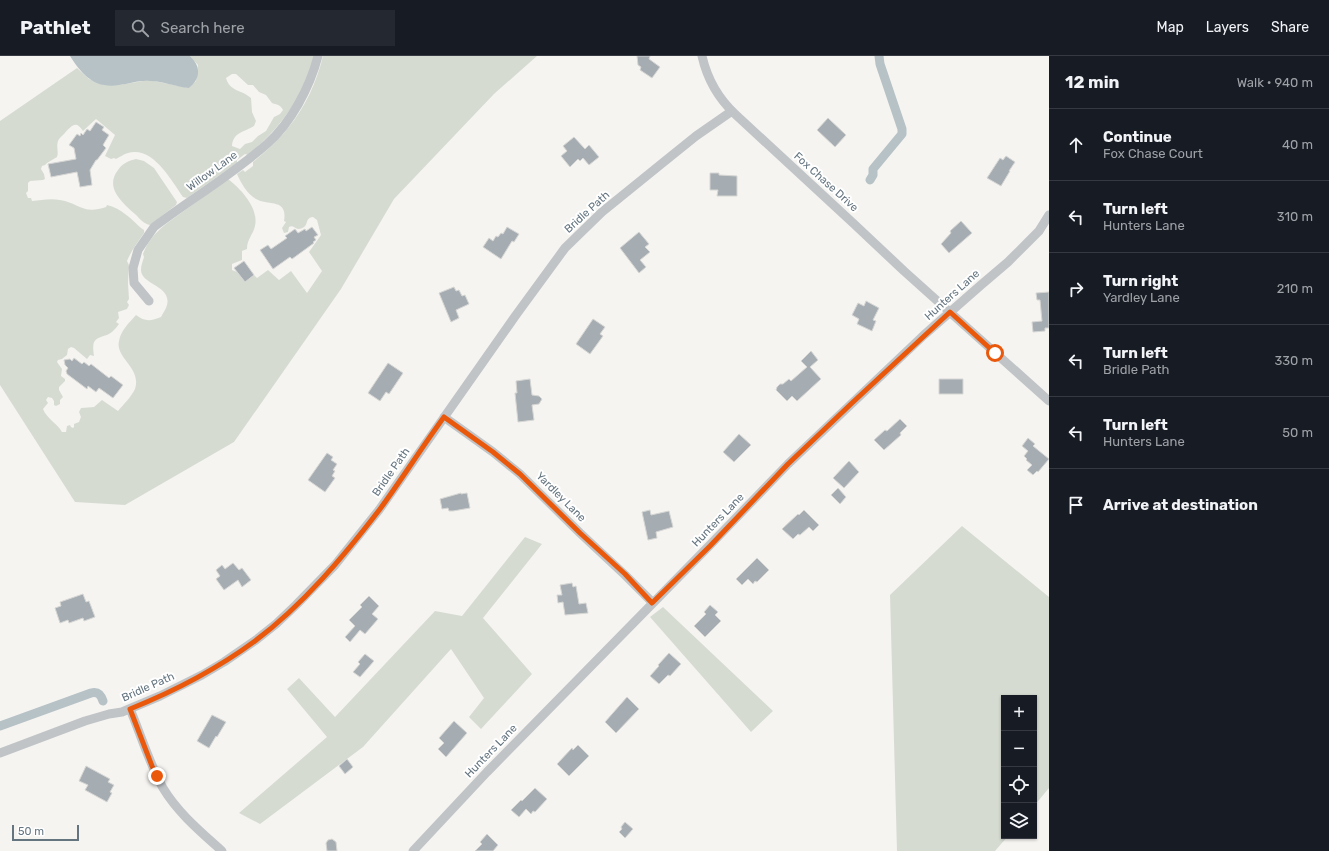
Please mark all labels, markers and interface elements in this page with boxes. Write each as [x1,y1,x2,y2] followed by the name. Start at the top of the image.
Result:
[115,10,395,46] search box
[20,16,91,39] text: Pathlet
[129,17,151,39] icon: search
[161,19,245,37] text: Search here
[1157,19,1184,36] text: Map
[1206,19,1249,36] text: Layers
[1271,19,1309,36] text: Share
[1065,72,1120,92] text: 12 min
[1237,75,1313,90] text: Walk · 940 m
[1103,128,1172,146] text: Continue
[1065,134,1087,156] icon: ahead
[1282,137,1313,152] text: 40 m
[1103,146,1203,161] text: Fox Chase Court
[184,148,240,194] street label: Willow Lane
[791,150,861,214] street label: Fox Chase Drive
[562,188,612,236] street label: Bridle Path
[1103,200,1168,218] text: Turn left
[1065,206,1087,228] icon: left
[1277,209,1313,224] text: 310 m
[1103,218,1185,233] text: Hunters Lane
[922,267,982,323] street label: Hunters Lane
[1103,272,1178,290] text: Turn right
[1065,278,1087,300] icon: right
[1277,281,1313,296] text: 210 m
[1103,290,1180,305] text: Yardley Lane
[986,344,1004,362] route start
[1103,344,1168,362] text: Turn left
[1065,350,1087,372] icon: left
[1274,353,1313,368] text: 330 m
[1103,362,1169,377] text: Bridle Path
[1103,416,1168,434] text: Turn left
[1065,422,1087,444] icon: left
[1282,425,1313,440] text: 50 m
[1103,434,1185,449] text: Hunters Lane
[370,445,412,499] street label: Bridle Path
[533,469,589,525] street label: Yardley Lane
[689,491,747,549] street label: Hunters Lane
[1065,494,1087,516] icon: arrive
[1103,496,1258,514] text: Arrive at destination
[120,670,176,704] street label: Bridle Path
[1001,695,1037,839] map controls
[1001,695,1037,731] button: +
[462,722,520,780] street label: Hunters Lane
[1001,731,1037,767] button: −
[148,767,166,785] route end
[1001,767,1037,803] button: locate
[1001,803,1037,839] button: layers
[12,823,79,842] scale bar
[18,825,44,838] text: 50 m

